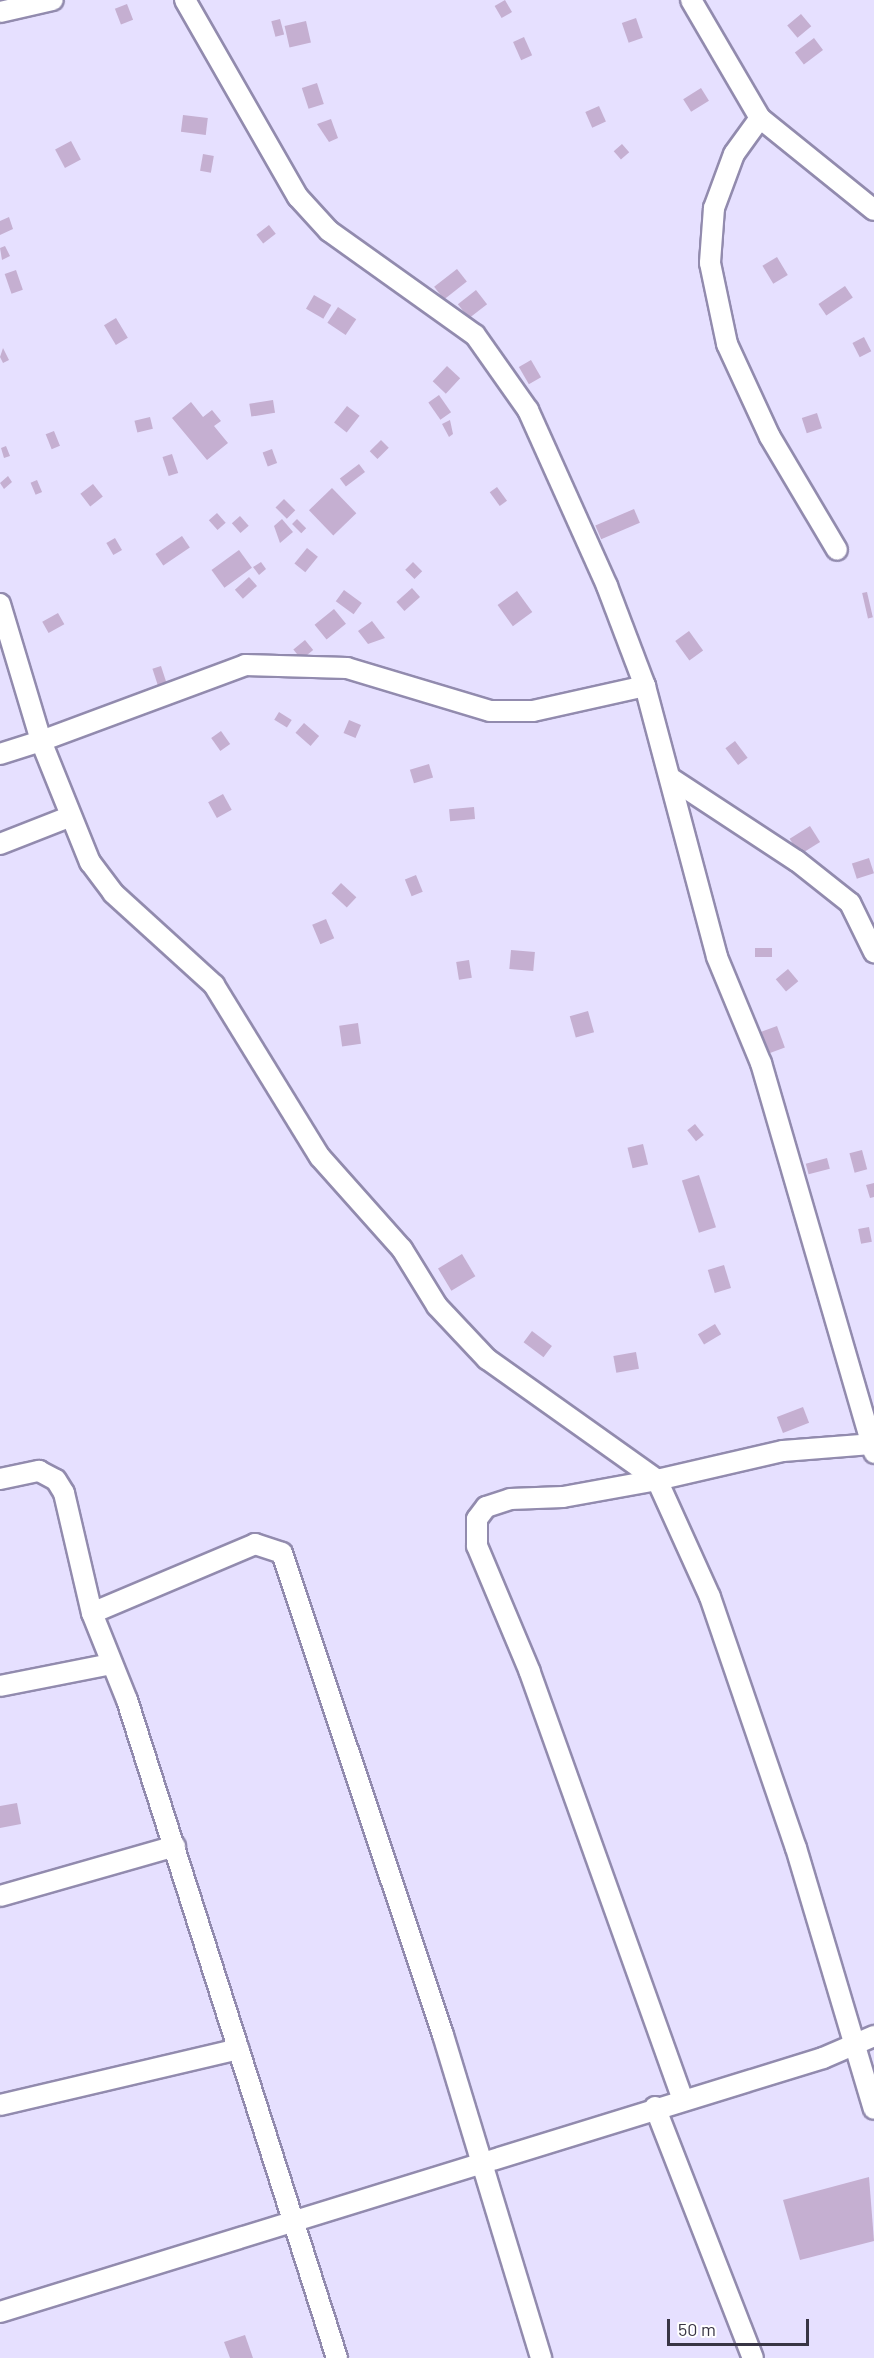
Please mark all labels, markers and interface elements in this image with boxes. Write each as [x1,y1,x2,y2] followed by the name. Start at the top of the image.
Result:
[670,2307,812,2345] scale bar
[678,2318,716,2340] text: 50 m

